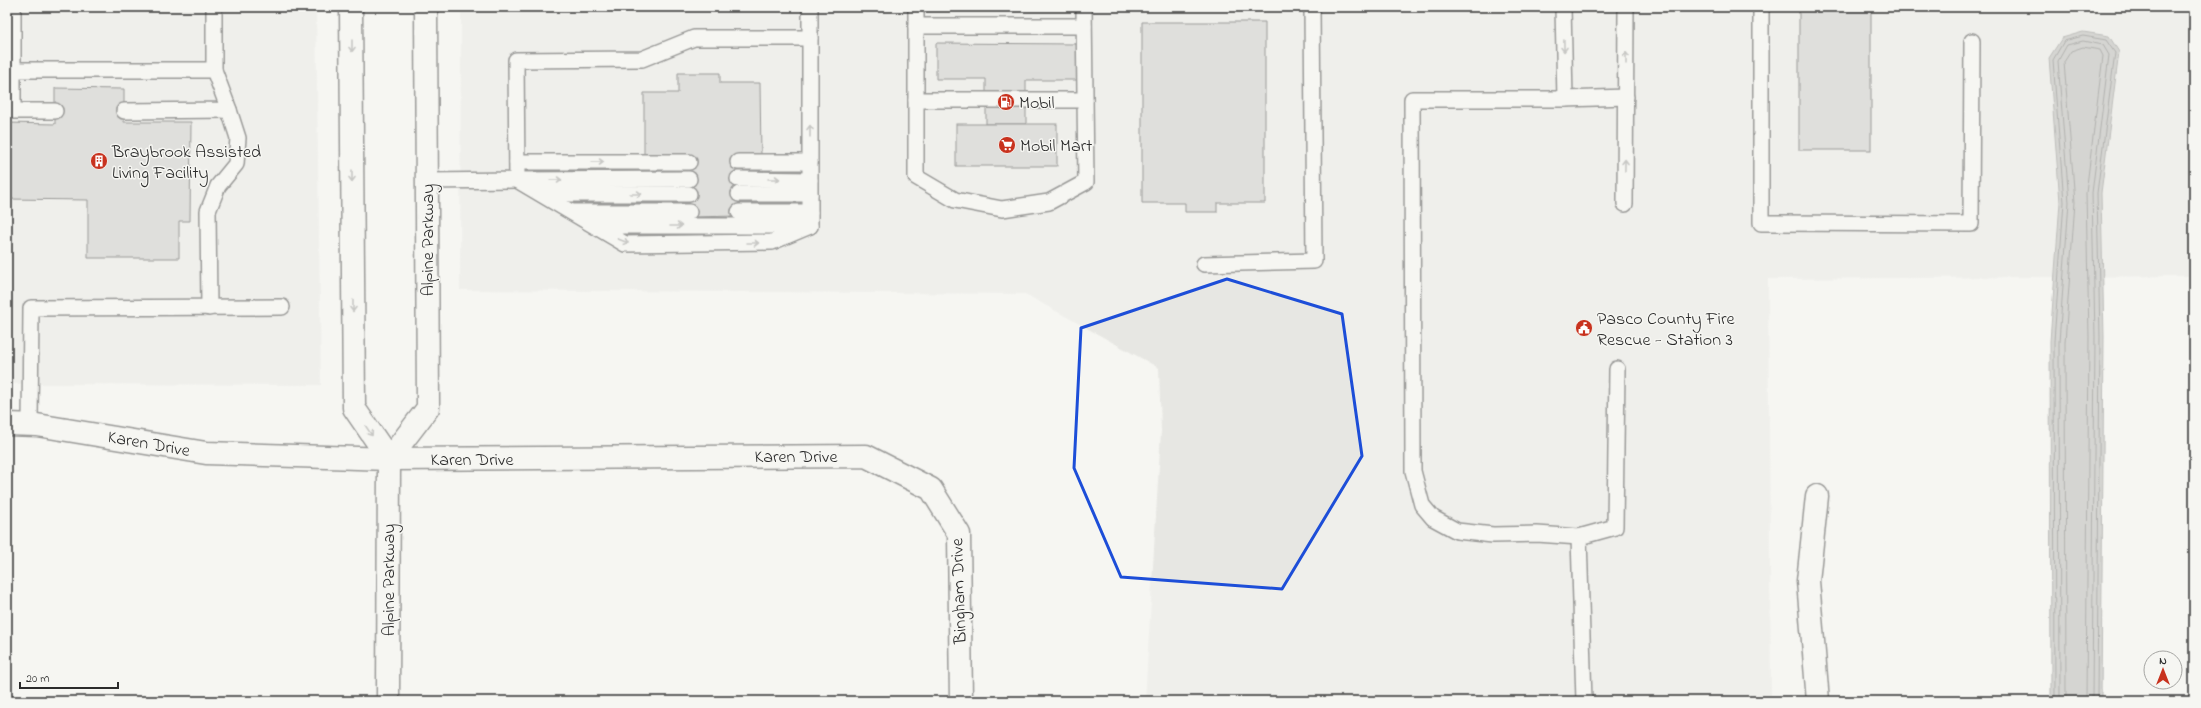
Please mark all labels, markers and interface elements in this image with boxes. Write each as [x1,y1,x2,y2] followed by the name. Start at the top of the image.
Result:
[348,39,355,52] one-way arrow
[1560,39,1568,52] one-way arrow
[1622,52,1630,65] one-way arrow
[1019,91,1055,117] place label: Mobil
[996,92,1016,112] fuel station icon: Mobil
[806,125,814,138] one-way arrow
[1020,134,1092,160] place label: Mobil Mart
[997,135,1017,155] supermarket icon: Mobil Mart
[111,140,261,188] place label: Braybrook Assisted Living Facility
[89,151,109,171] building icon: Braybrook Assisted Living Facility
[591,158,604,166] one-way arrow
[1621,159,1629,172] one-way arrow
[348,169,356,182] one-way arrow
[767,175,780,183] one-way arrow
[549,176,562,184] one-way arrow
[416,184,442,296] street label: Alpine Parkway
[629,190,642,198] one-way arrow
[669,222,682,230] one-way arrow
[617,238,629,246] one-way arrow
[746,239,759,247] one-way arrow
[349,299,357,312] one-way arrow
[1597,307,1735,354] place label: Pasco County Fire Rescue - Station 3
[1574,318,1594,338] public building icon: Pasco County Fire Rescue - Station 3
[105,425,193,465] street label: Karen Drive
[366,425,374,437] one-way arrow
[754,445,838,471] street label: Karen Drive
[430,448,514,474] street label: Karen Drive
[377,524,403,636] street label: Alpine Parkway
[945,537,976,645] street label: Bingham Drive
[2143,650,2183,690] north arrow
[2159,653,2167,669] text: N
[20,664,118,690] scale bar
[26,670,49,688] text: 20 m

